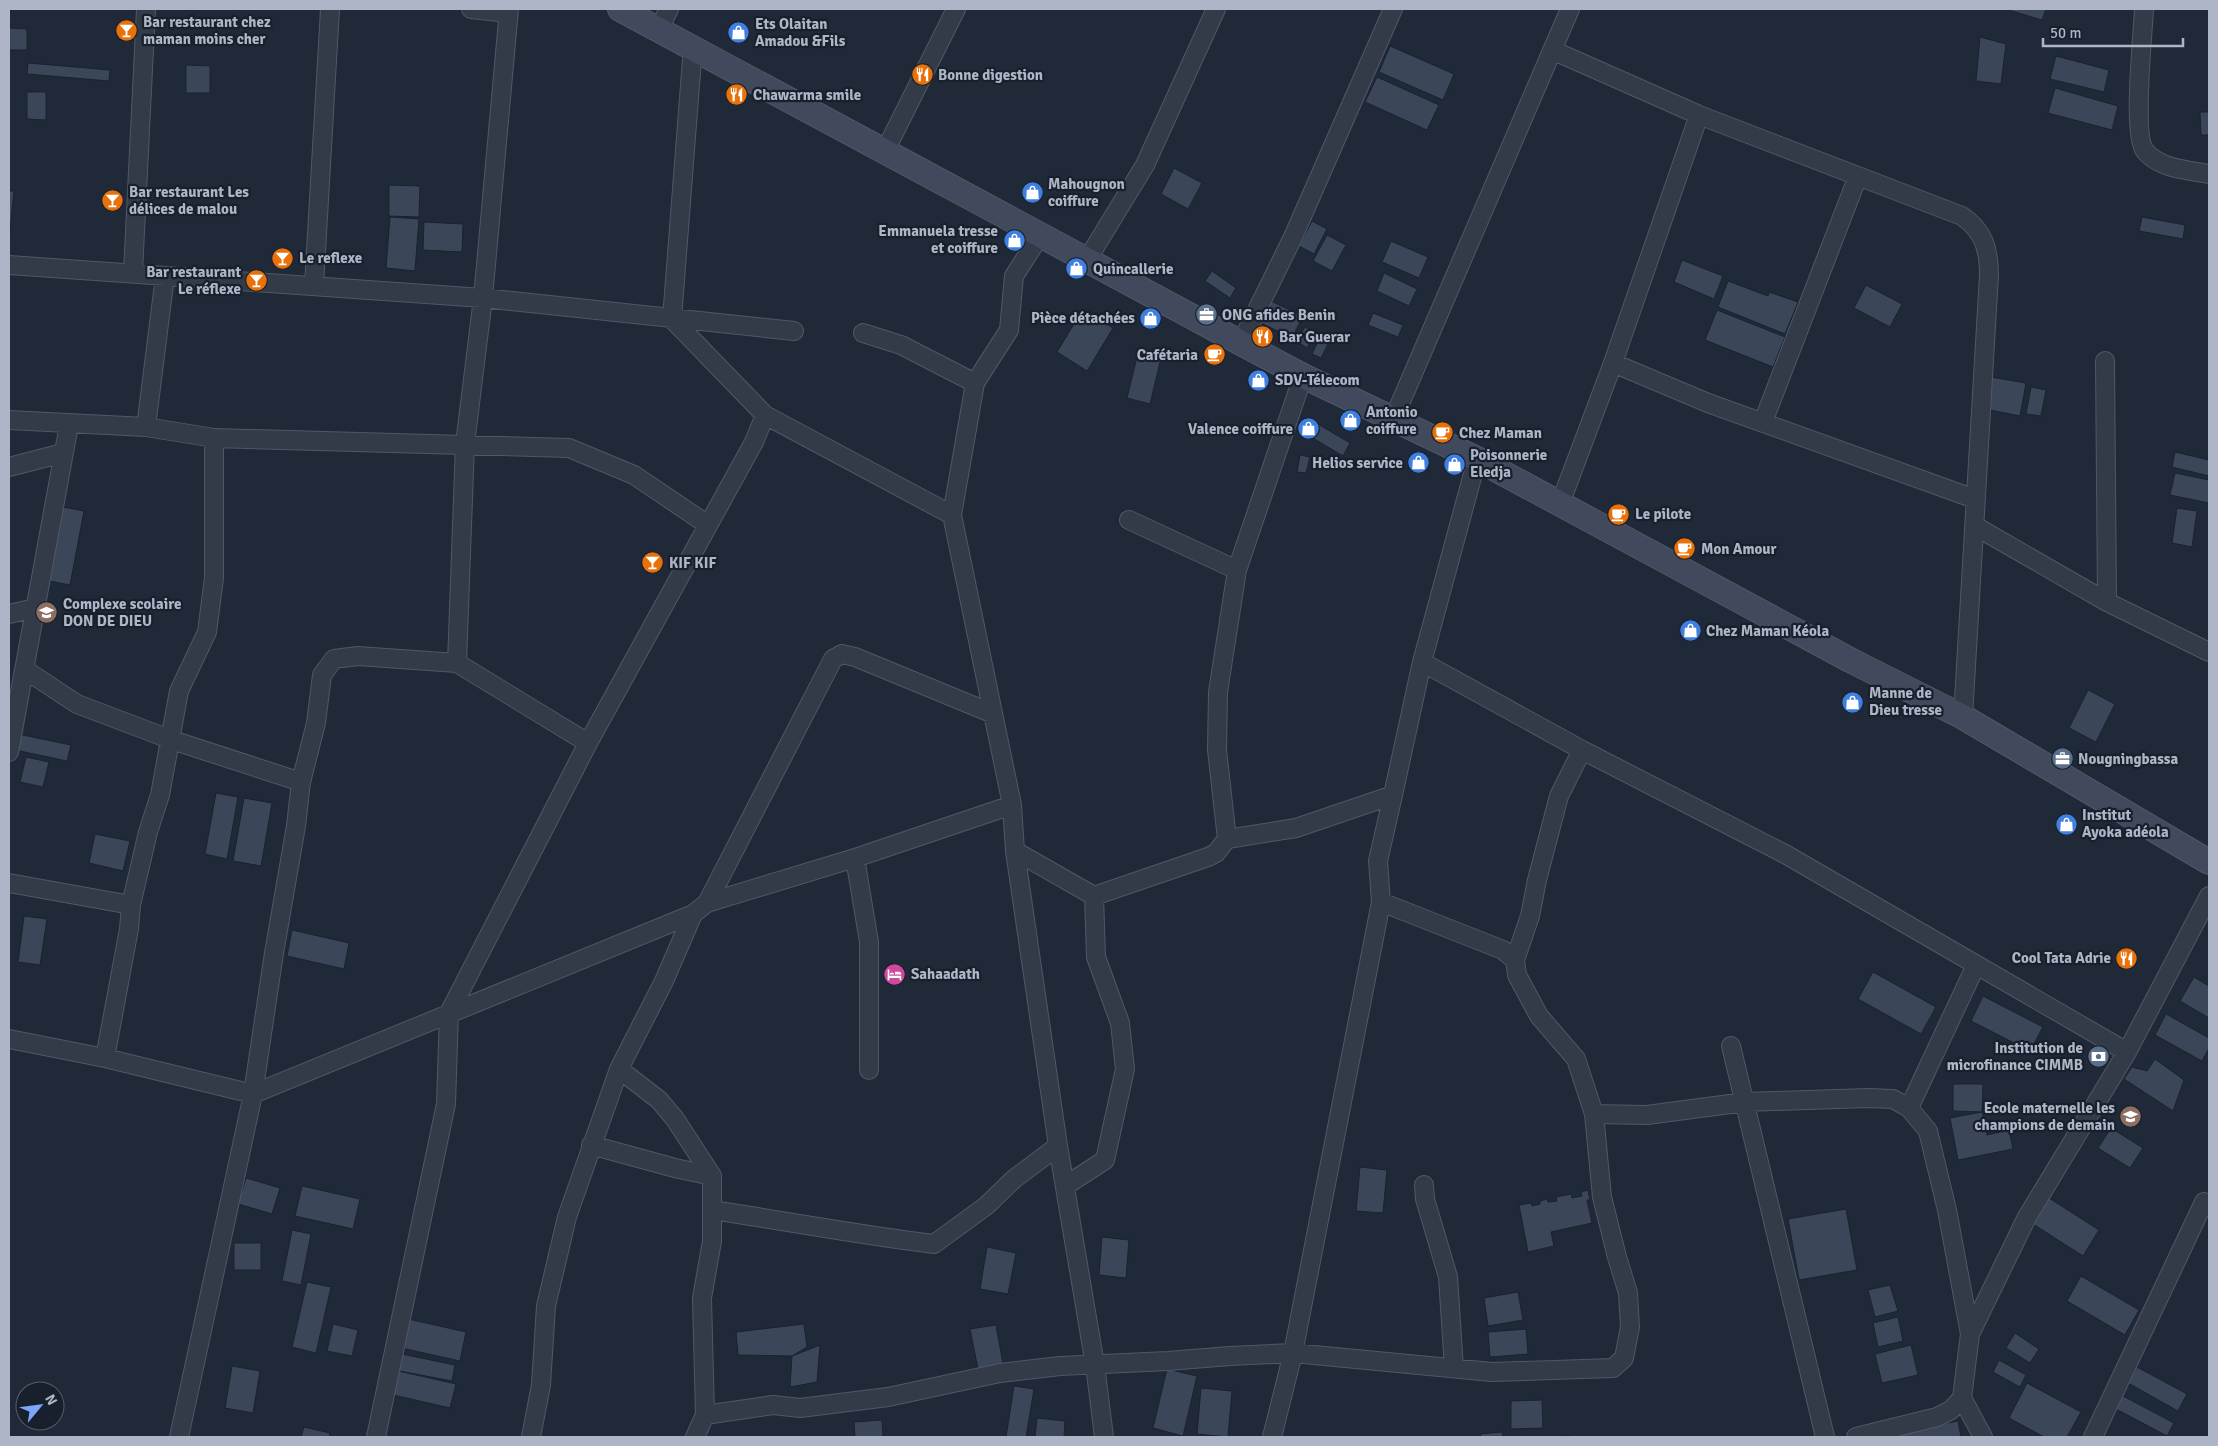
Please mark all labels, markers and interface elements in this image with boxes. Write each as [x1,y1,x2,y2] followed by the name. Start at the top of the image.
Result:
[143,13,271,48] place label: Bar restaurant chez maman moins cher
[755,15,846,50] place label: Ets Olaitan Amadou &Fils
[2043,15,2183,47] scale bar
[115,19,139,43] bar icon: Bar restaurant chez maman moins cher
[727,21,751,45] shop icon: Ets Olaitan Amadou &Fils
[2050,24,2081,42] text: 50 m
[910,63,934,87] restaurant icon: Bonne digestion
[938,66,1043,84] place label: Bonne digestion
[725,83,749,107] restaurant icon: Chawarma smile
[753,86,861,104] place label: Chawarma smile
[1048,175,1125,210] place label: Mahougnon coiffure
[1020,181,1044,205] shop icon: Mahougnon coiffure
[129,183,249,218] place label: Bar restaurant Les délices de malou
[101,189,125,213] bar icon: Bar restaurant Les délices de malou
[878,222,998,257] place label: Emmanuela tresse et coiffure
[1002,228,1026,252] shop icon: Emmanuela tresse et coiffure
[271,246,295,270] bar icon: Le reflexe
[299,249,362,267] place label: Le reflexe
[1065,257,1089,281] shop icon: Quincallerie
[1093,260,1173,278] place label: Quincallerie
[146,263,241,298] place label: Bar restaurant Le réflexe
[245,269,269,293] bar icon: Bar restaurant Le réflexe
[1194,303,1218,327] office icon: ONG afides Benin
[1139,306,1163,330] shop icon: Pièce détachées
[1222,306,1335,324] place label: ONG afides Benin
[1031,309,1135,327] place label: Pièce détachées
[1251,325,1275,349] restaurant icon: Bar Guerar
[1279,328,1350,346] place label: Bar Guerar
[1202,343,1226,367] cafe icon: Cafétaria
[1137,346,1198,364] place label: Cafétaria
[1247,368,1271,392] shop icon: SDV-Télecom
[1275,371,1360,389] place label: SDV-Télecom
[1366,403,1418,438] place label: Antonio coiffure
[1338,409,1362,433] shop icon: Antonio coiffure
[1297,417,1321,441] shop icon: Valence coiffure
[1188,420,1293,438] place label: Valence coiffure
[1431,421,1455,445] cafe icon: Chez Maman
[1459,424,1542,442] place label: Chez Maman
[1470,446,1547,481] place label: Poisonnerie Eledja
[1407,451,1431,475] shop icon: Helios service
[1442,452,1466,476] shop icon: Poisonnerie Eledja
[1312,454,1403,472] place label: Helios service
[1607,502,1631,526] cafe icon: Le pilote
[1635,505,1691,523] place label: Le pilote
[1673,537,1697,561] cafe icon: Mon Amour
[1701,540,1777,558] place label: Mon Amour
[641,551,665,575] bar icon: KIF KIF
[669,554,716,572] place label: KIF KIF
[63,595,182,630] place label: Complexe scolaire DON DE DIEU
[35,601,59,625] school or university icon: Complexe scolaire DON DE DIEU
[1678,619,1702,643] shop icon: Chez Maman Kéola
[1706,622,1829,640] place label: Chez Maman Kéola
[1869,684,1942,719] place label: Manne de Dieu tresse
[1841,690,1865,714] shop icon: Manne de Dieu tresse
[2050,747,2074,771] office icon: Nougningbassa
[2078,750,2178,768] place label: Nougningbassa
[2082,806,2169,841] place label: Institut Ayoka adéola
[2054,812,2078,836] shop icon: Institut Ayoka adéola
[2115,946,2139,970] restaurant icon: Cool Tata Adrie
[2012,949,2111,967] place label: Cool Tata Adrie
[883,962,907,986] hotel icon: Sahaadath
[911,965,980,983] place label: Sahaadath
[1947,1039,2083,1074] place label: Institution de microfinance CIMMB
[2087,1045,2111,1069] bank icon: Institution de microfinance CIMMB
[1974,1099,2115,1134] place label: Ecole maternelle les champions de demain
[2119,1105,2143,1129] school or university icon: Ecole maternelle les champions de demain
[15,1381,65,1431] north arrow
[41,1392,61,1408] text: N

